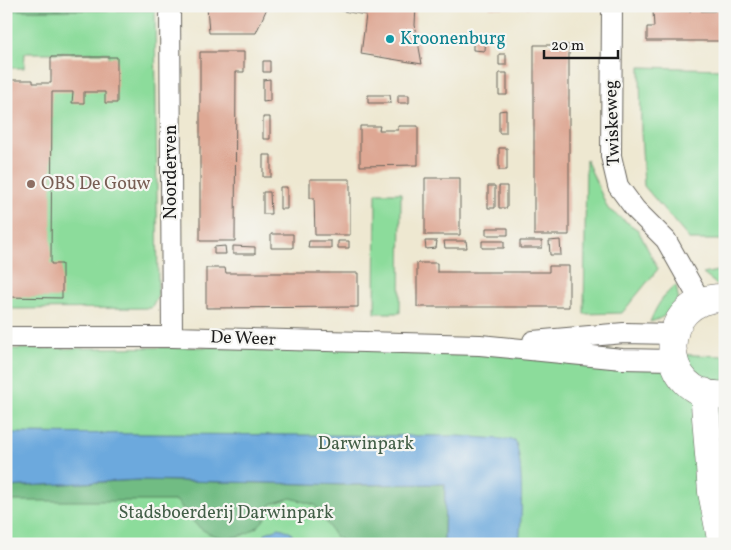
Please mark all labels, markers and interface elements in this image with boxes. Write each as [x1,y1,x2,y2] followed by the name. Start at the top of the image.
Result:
[400,27,506,52] place label: Kroonenburg
[544,28,617,60] scale bar
[384,33,396,45] marker: Kroonenburg
[551,36,584,57] text: 20 m
[599,80,627,166] street label: Twiskeweg
[159,124,184,219] street label: Noorderven
[41,172,151,197] place label: OBS De Gouw
[25,178,37,190] marker: OBS De Gouw
[210,325,277,353] street label: De Weer
[318,432,414,457] park label: Darwinpark
[118,501,334,526] park label: Stadsboerderij Darwinpark

